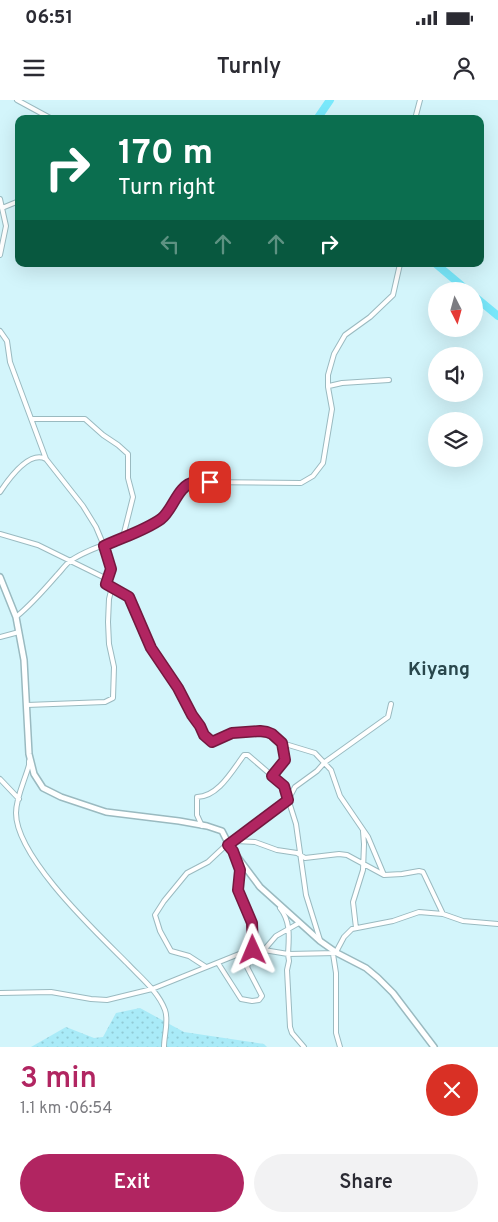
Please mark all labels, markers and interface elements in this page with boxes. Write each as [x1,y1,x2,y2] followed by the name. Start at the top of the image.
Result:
[25,6,73,30] text: 06:51
[20,54,48,82] icon: menu
[217,54,281,81] text: Turnly
[450,54,478,82] icon: person
[118,132,213,176] text: 170 m
[35,135,100,200] icon: right
[118,175,215,202] text: Turn right
[156,230,184,258] icon: left
[209,230,237,258] icon: ahead
[262,230,290,258] icon: ahead
[315,230,343,258] icon: right
[428,282,482,338] north arrow
[428,282,483,467] map controls
[428,347,483,402] button: sound
[428,412,483,467] button: layers
[189,461,231,503] pin
[196,468,224,496] icon: arrive
[408,658,470,682] district label: Kiyang
[226,923,278,975] position arrow
[20,1061,97,1098] text: 3 min
[426,1064,478,1116] button: close
[20,1099,113,1119] text: 1.1 km · 06:54
[20,1154,244,1212] button: Exit
[254,1154,478,1212] button: Share

